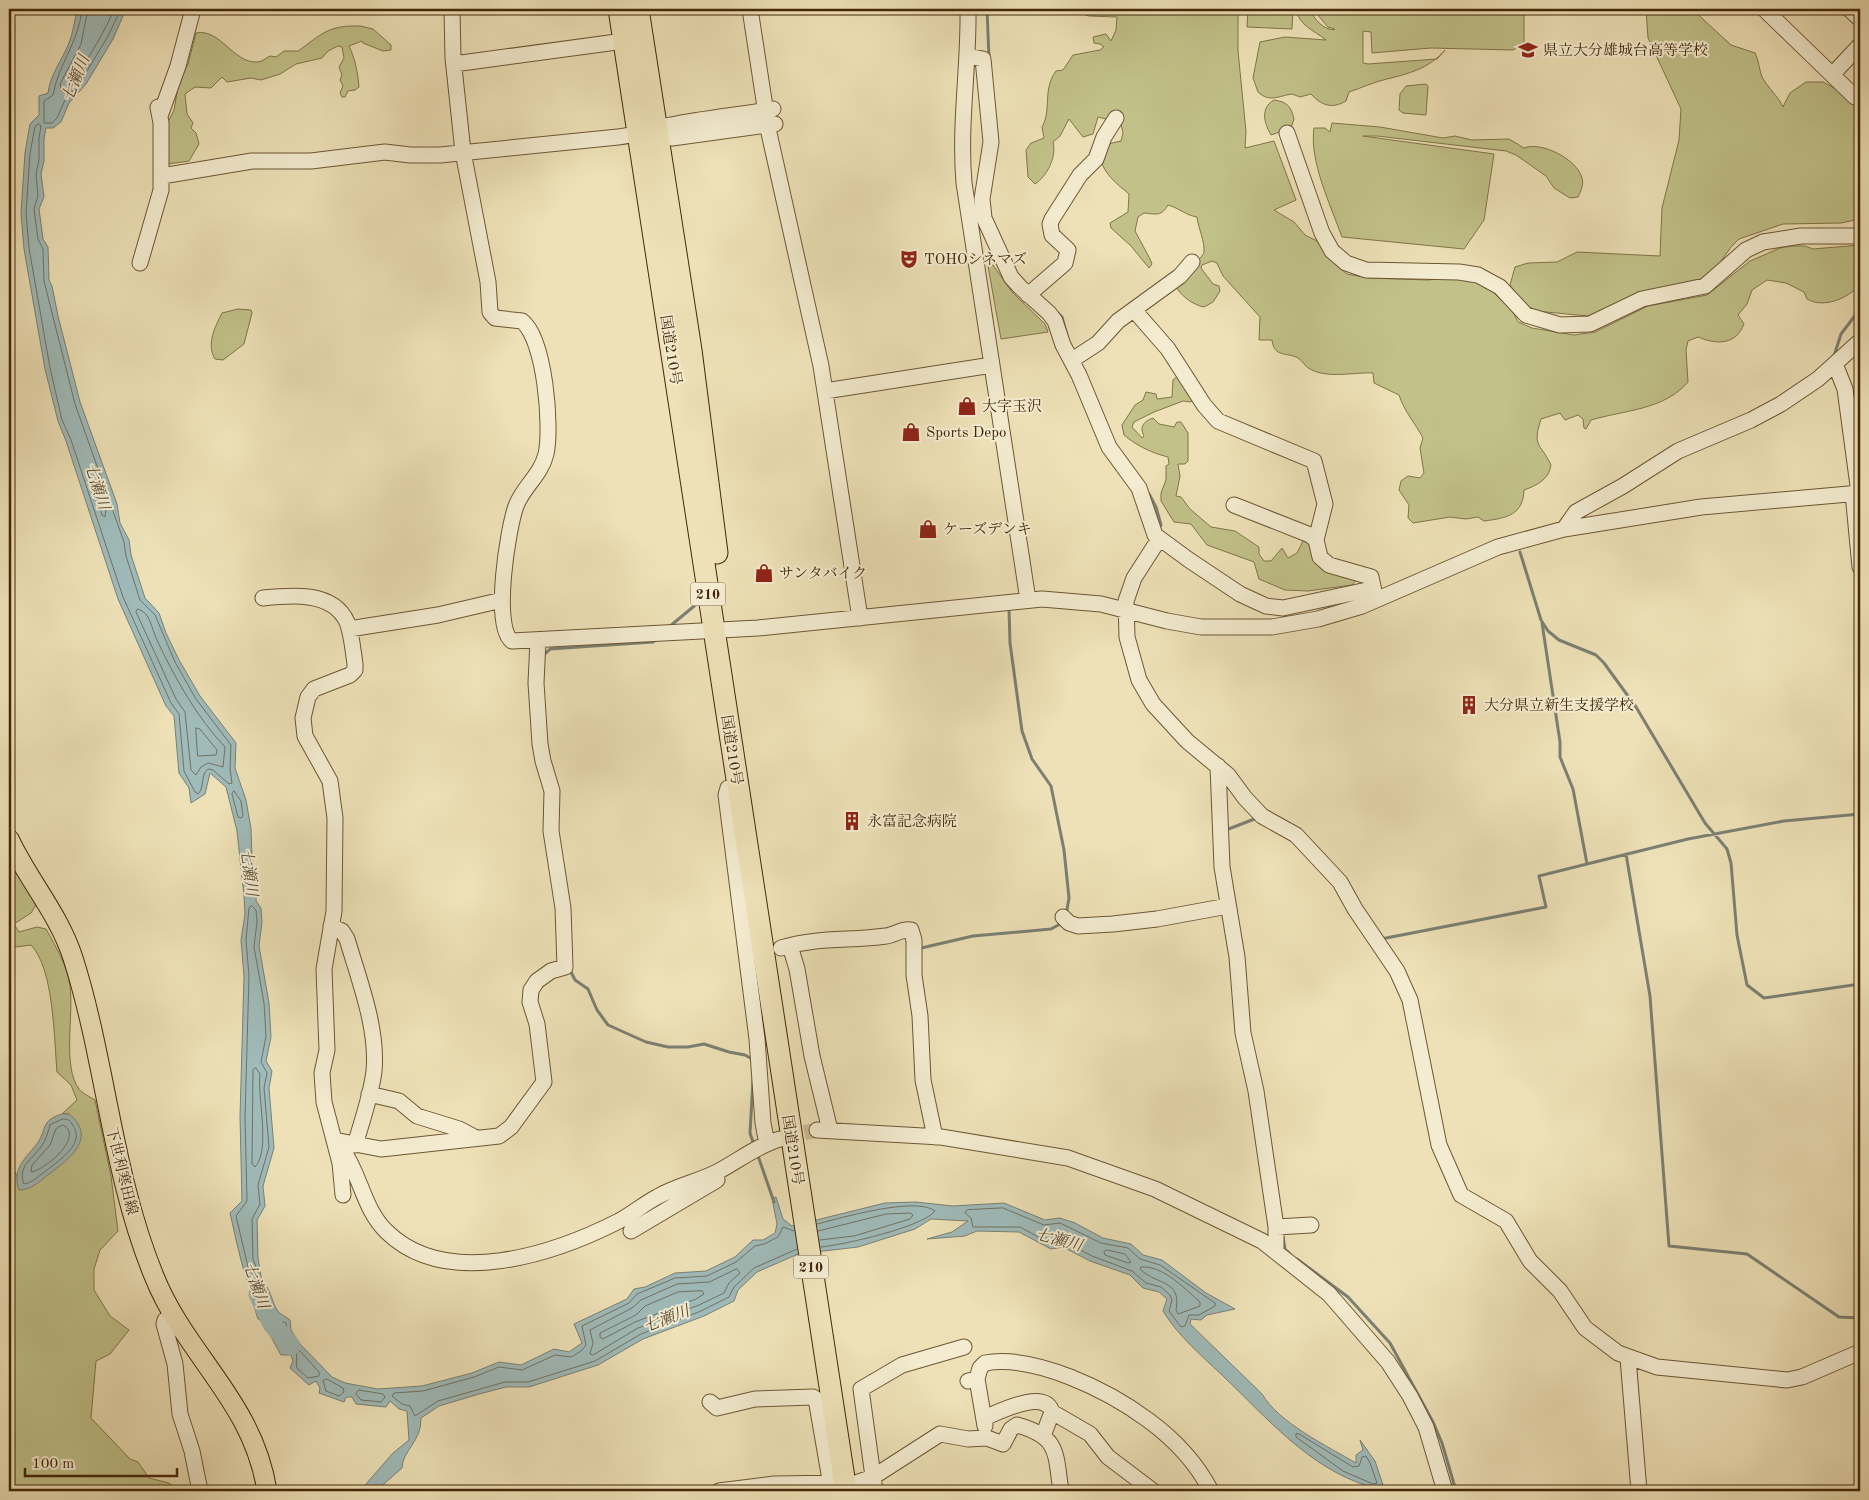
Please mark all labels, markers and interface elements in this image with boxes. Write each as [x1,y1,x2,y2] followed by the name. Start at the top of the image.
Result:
[1517,39,1539,61] school or university icon: 県立大分雄城台高等学校
[1543,42,1708,59] place label: 県立大分雄城台高等学校
[59,51,94,104] water label: 七瀬川
[898,248,920,270] theatre icon: TOHOシネマズ
[924,251,1027,268] place label: TOHOシネマズ
[657,314,684,387] street label: 国道210号
[956,395,978,417] shop icon: 大字玉沢
[982,398,1042,415] place label: 大字玉沢
[900,421,922,443] shop icon: Sports Depo
[926,426,1006,441] place label: Sports Depo
[81,461,114,514] water label: 七瀬川
[917,518,939,540] shop icon: ケーズデンキ
[943,521,1032,538] place label: ケーズデンキ
[753,562,775,584] shop icon: サンタバイク
[779,566,867,582] place label: サンタバイク
[690,582,726,606] road number: 210
[1458,694,1480,716] building icon: 大分県立新生支援学校
[1484,697,1634,714] place label: 大分県立新生支援学校
[718,714,745,787] street label: 国道210号
[841,810,863,832] building icon: 永富記念病院
[867,813,957,830] place label: 永富記念病院
[237,847,261,899] water label: 七瀬川
[779,1114,806,1187] street label: 国道210号
[102,1125,141,1217] street label: 下世利寒田線
[1033,1225,1086,1255] water label: 七瀬川
[794,1256,828,1278] road number: 210
[240,1260,273,1313] water label: 七瀬川
[641,1301,694,1336] water label: 七瀬川
[25,1445,178,1477] scale bar
[32,1457,74,1472] text: 100 m

